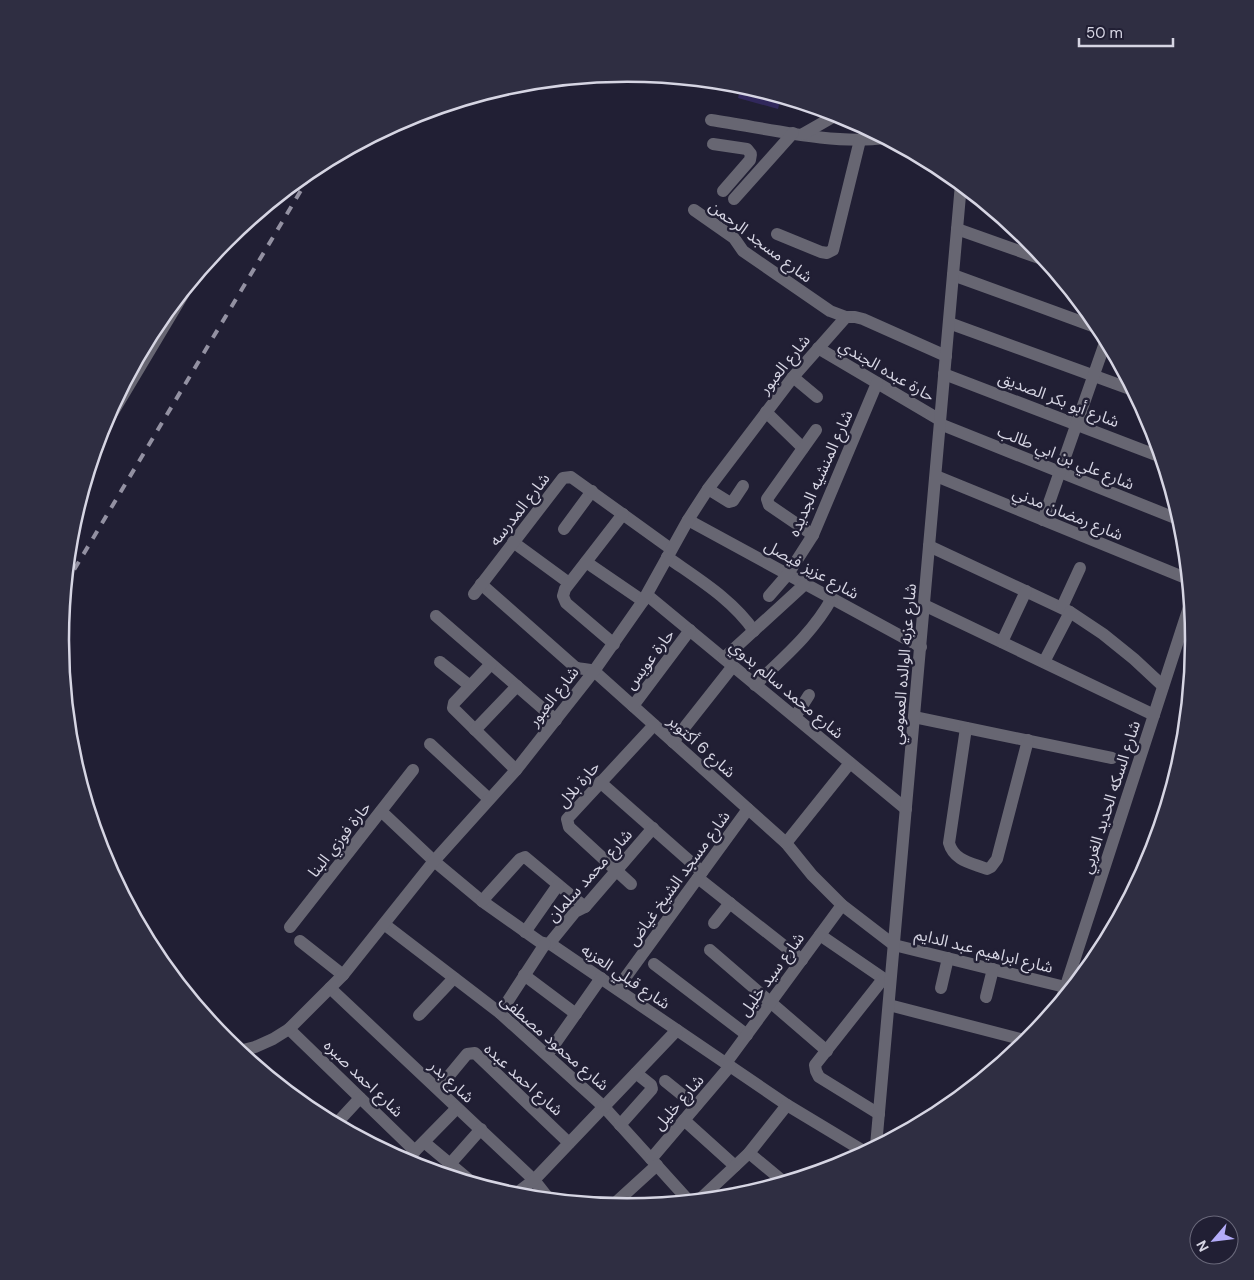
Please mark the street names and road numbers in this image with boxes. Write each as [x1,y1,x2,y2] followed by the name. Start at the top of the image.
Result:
[703,196,817,289] street label: شارع مسجد الرحمن
[753,330,816,400] street label: شارع العبور
[834,335,938,408] street label: حارة عبده الجندي
[995,367,1122,434] street label: شارع أبو بكر الصديق
[783,407,860,541] street label: شارع المنشيه الجديده
[994,420,1137,496] street label: شارع علي بن ابي طالب
[484,469,556,551] street label: شارع المدرسه
[1009,482,1126,547] street label: شارع رمضان مدني
[760,535,863,606] street label: شارع عزيز فيصل
[886,583,923,746] street label: شارع عزبه الوالده العمومي
[620,625,679,694] street label: حارة عويس
[724,635,848,745] street label: شارع محمد سالم بدوي
[523,662,585,733] street label: شارع العبور
[661,710,740,784] street label: شارع 6 أكتوبر
[1076,718,1147,877] street label: شارع السكه الحديد الغربي
[552,757,604,812] street label: حارة بلال
[303,797,377,883] street label: حارة فوزي البنا
[622,807,736,951] street label: شارع مسجد الشيخ غياض
[542,824,638,928] street label: شارع محمد سلمان
[912,923,1055,980] street label: شارع ابراهيم عبد الدايم
[734,928,810,1022] street label: شارع سيد خليل
[576,939,674,1016] street label: شارع قبلي العزبه
[495,989,613,1097] street label: شارع محمود مصطفى
[318,1035,408,1123] street label: شارع احمد صبره
[478,1038,568,1122] street label: شارع احمد عبده
[423,1055,479,1109] street label: شارع بدر
[648,1070,710,1136] street label: شارع خليل

